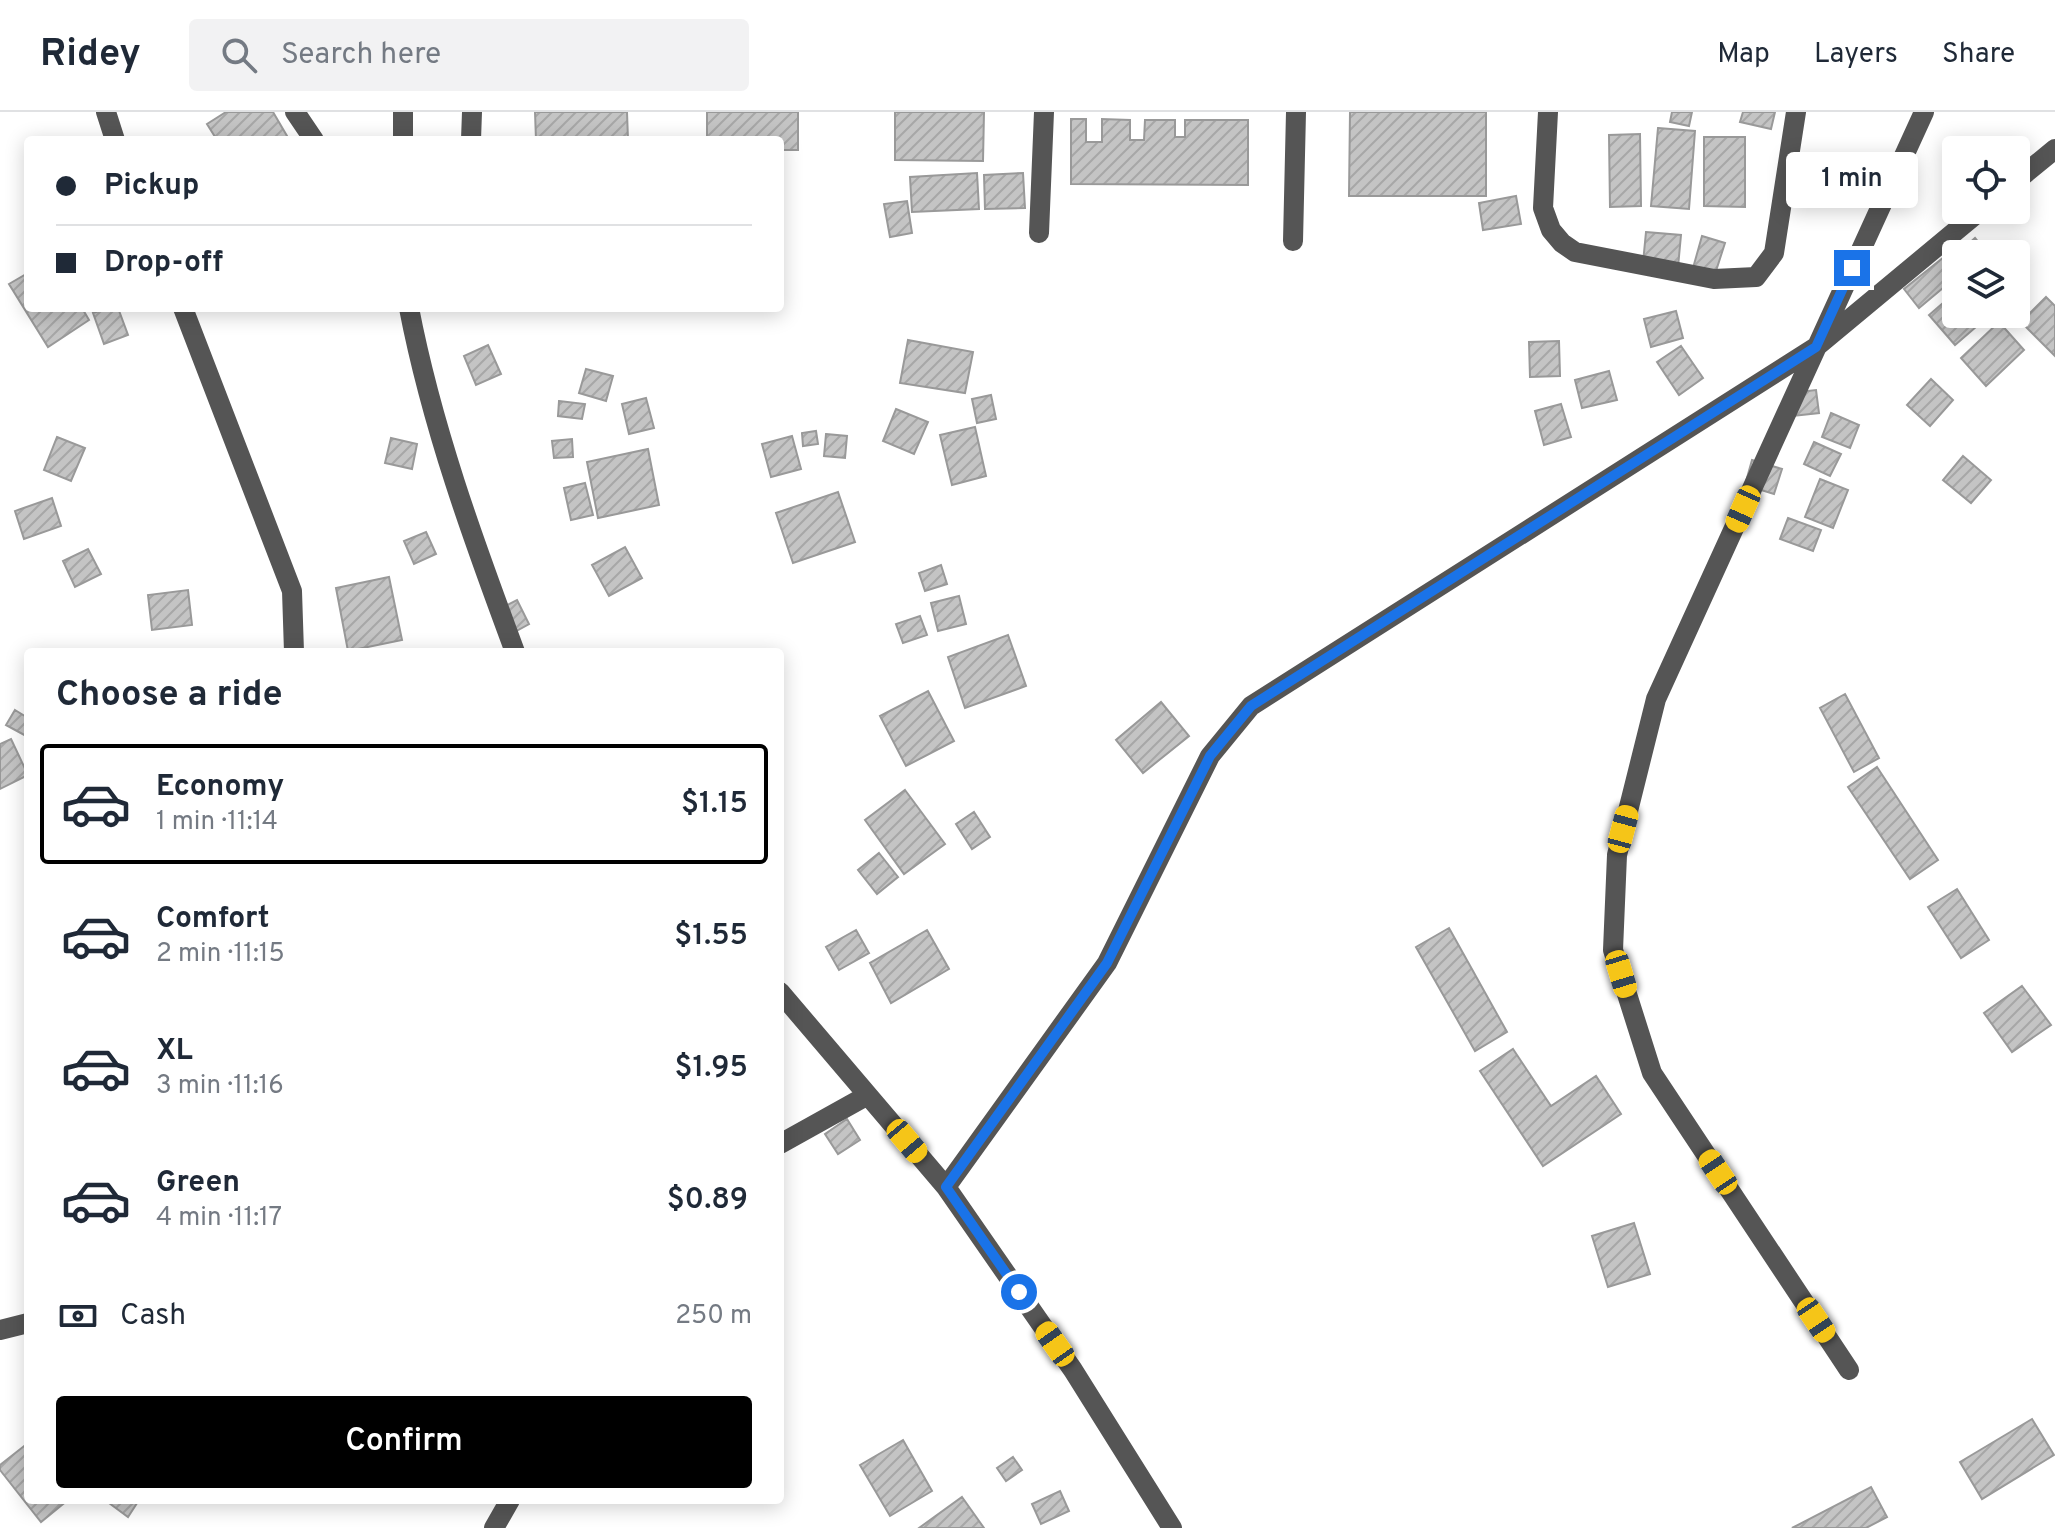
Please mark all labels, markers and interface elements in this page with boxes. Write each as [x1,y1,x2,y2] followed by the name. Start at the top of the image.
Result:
[189,19,749,91] search box
[40,31,141,80] text: Ridey
[217,33,261,77] icon: search
[281,37,441,74] text: Search here
[1717,37,1770,73] text: Map
[1814,37,1898,73] text: Layers
[1942,37,2015,73] text: Share
[1942,136,2030,328] map controls
[1942,136,2030,224] button: locate
[1786,152,1918,208] callout: 1 min
[1821,163,1883,196] text: 1 min
[104,168,199,205] text: Pickup
[1942,240,2030,328] button: layers
[104,245,223,282] text: Drop-off
[1834,250,1870,286] route end
[1722,482,1764,536] car
[56,673,282,719] text: Choose a ride
[60,768,132,840] icon: car
[156,769,284,806] text: Economy
[681,786,748,823] text: $1.15
[1605,803,1641,855] car
[156,806,278,839] text: 1 min · 11:14
[60,900,132,972] icon: car
[156,901,269,938] text: Comfort
[674,918,748,955] text: $1.55
[156,938,285,971] text: 2 min · 11:15
[1603,948,1639,1000] car
[60,1032,132,1104] icon: car
[156,1033,193,1070] text: XL
[674,1050,748,1087] text: $1.95
[156,1070,284,1103] text: 3 min · 11:16
[882,1115,932,1167] car
[1695,1145,1741,1199] car
[60,1164,132,1236] icon: car
[156,1165,240,1202] text: Green
[667,1182,748,1219] text: $0.89
[156,1202,282,1235] text: 4 min · 11:17
[1001,1274,1037,1310] route start
[1793,1293,1839,1347] car
[56,1294,100,1338] icon: cash
[120,1298,186,1335] text: Cash
[675,1300,752,1333] text: 250 m
[1031,1317,1079,1371] car
[56,1396,752,1488] button: Confirm

